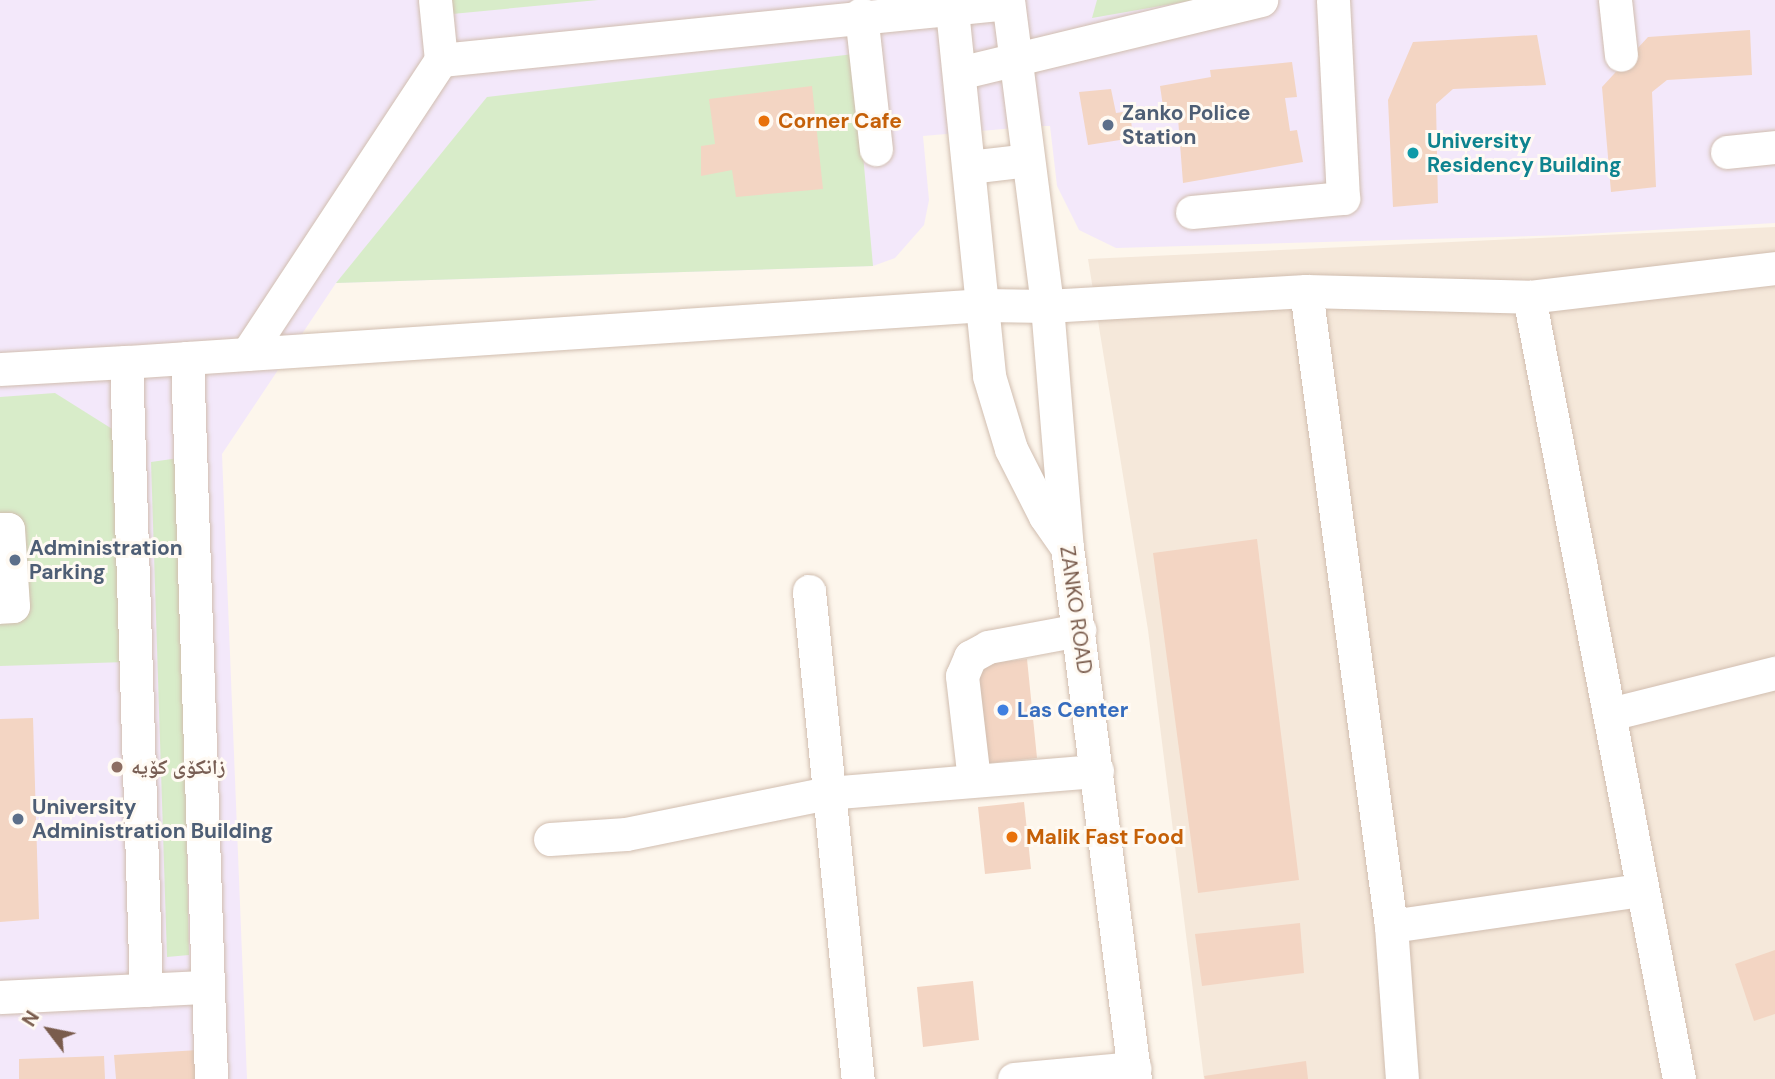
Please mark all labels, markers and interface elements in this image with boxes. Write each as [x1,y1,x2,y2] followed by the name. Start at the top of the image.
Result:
[1122,100,1250,150] place label: Zanko Police Station
[778,108,902,134] place label: Corner Cafe
[756,113,772,129] marker: Corner Cafe
[1100,117,1116,133] marker: Zanko Police Station
[1427,128,1622,178] place label: University Residency Building
[1405,145,1421,161] marker: University Residency Building
[29,535,183,585] place label: Administration Parking
[1055,544,1097,676] street label: ZANKO ROAD
[7,552,23,568] marker: Administration Parking
[1017,697,1128,723] place label: Las Center
[995,702,1011,718] marker: Las Center
[131,754,226,780] place label: زانکۆی کۆیە
[109,759,125,775] marker: زانکۆی کۆیە
[32,794,273,844] place label: University Administration Building
[10,811,26,827] marker: University Administration Building
[1026,824,1184,850] place label: Malik Fast Food
[1004,829,1020,845] marker: Malik Fast Food
[14,995,84,1065] north arrow
[16,1006,45,1031] text: N

